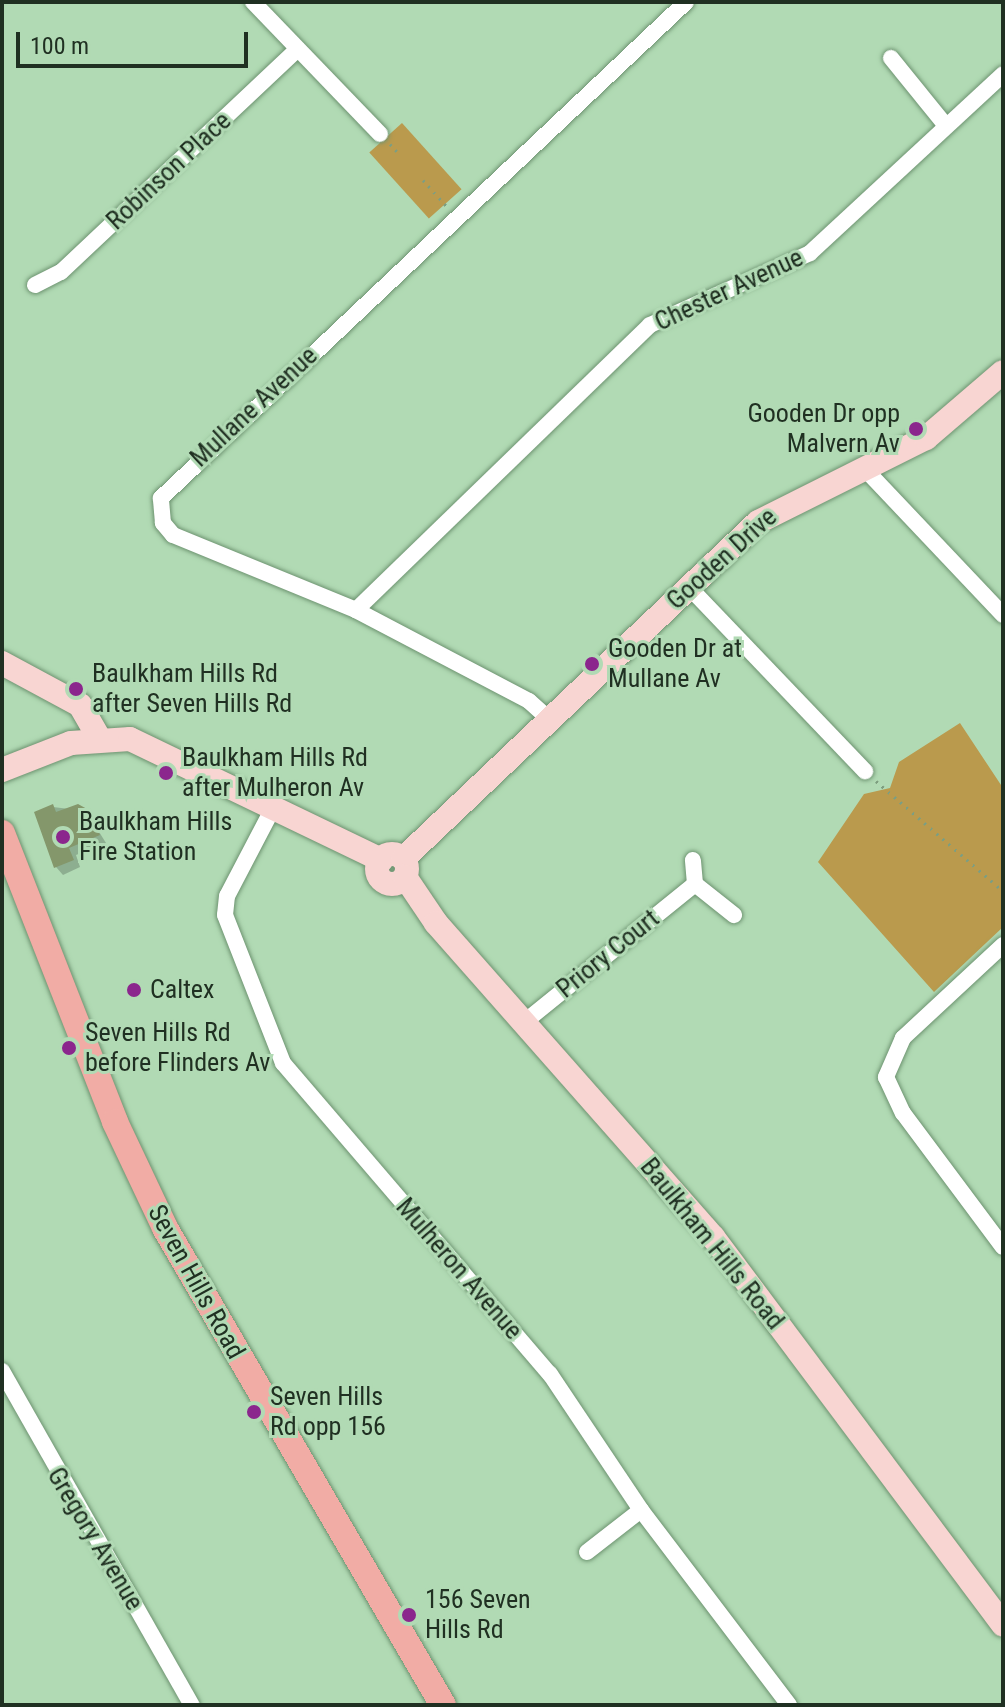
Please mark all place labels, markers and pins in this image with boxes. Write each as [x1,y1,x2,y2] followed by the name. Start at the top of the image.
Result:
[747,398,900,460] place label: Gooden Dr opp Malvern Av
[907,420,925,438] marker: Gooden Dr opp Malvern Av
[608,633,742,694] place label: Gooden Dr at Mullane Av
[583,655,601,673] marker: Gooden Dr at Mullane Av
[92,658,292,720] place label: Baulkham Hills Rd after Seven Hills Rd
[67,680,85,698] marker: Baulkham Hills Rd after Seven Hills Rd
[182,742,368,804] place label: Baulkham Hills Rd after Mulheron Av
[157,764,175,782] marker: Baulkham Hills Rd after Mulheron Av
[79,806,232,868] place label: Baulkham Hills Fire Station
[54,828,72,846] marker: Baulkham Hills Fire Station
[150,974,214,1006] place label: Caltex
[125,981,143,999] marker: Caltex
[85,1017,270,1078] place label: Seven Hills Rd before Flinders Av
[60,1039,78,1057] marker: Seven Hills Rd before Flinders Av
[270,1381,386,1442] place label: Seven Hills Rd opp 156
[245,1403,263,1421] marker: Seven Hills Rd opp 156
[425,1584,531,1646] place label: 156 Seven Hills Rd
[400,1606,418,1624] marker: 156 Seven Hills Rd

